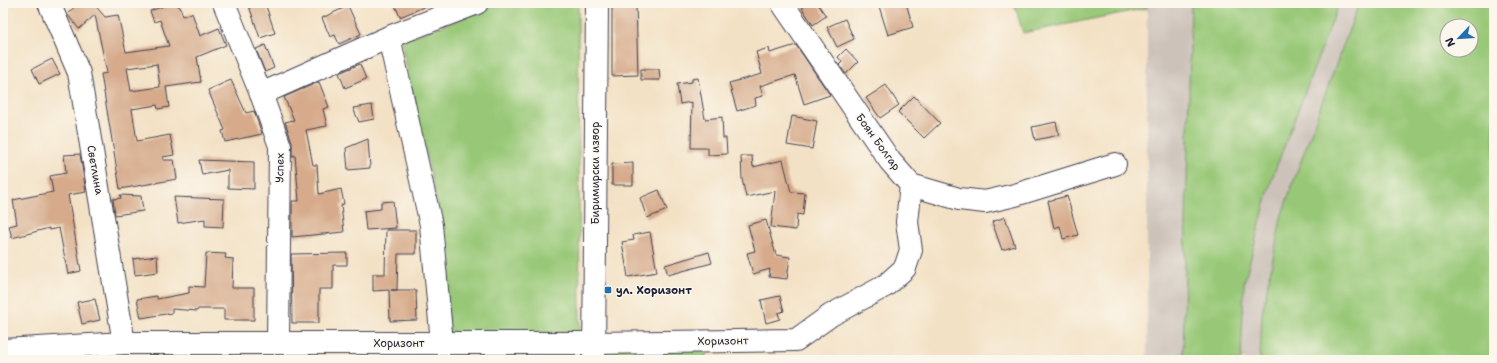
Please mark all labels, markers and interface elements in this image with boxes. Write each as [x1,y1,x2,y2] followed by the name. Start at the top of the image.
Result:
[1439,18,1479,58] north arrow
[1442,35,1459,49] text: N
[852,110,904,174] street label: Боян Болгар
[588,122,603,224] street label: Биримирски извор
[83,144,107,196] street label: Светлина
[272,153,288,183] street label: Успех
[616,283,692,298] place label: ул. Хоризонт
[603,285,613,295] marker: ул. Хоризонт
[697,333,749,349] street label: Хоризонт
[374,336,425,351] street label: Хоризонт

